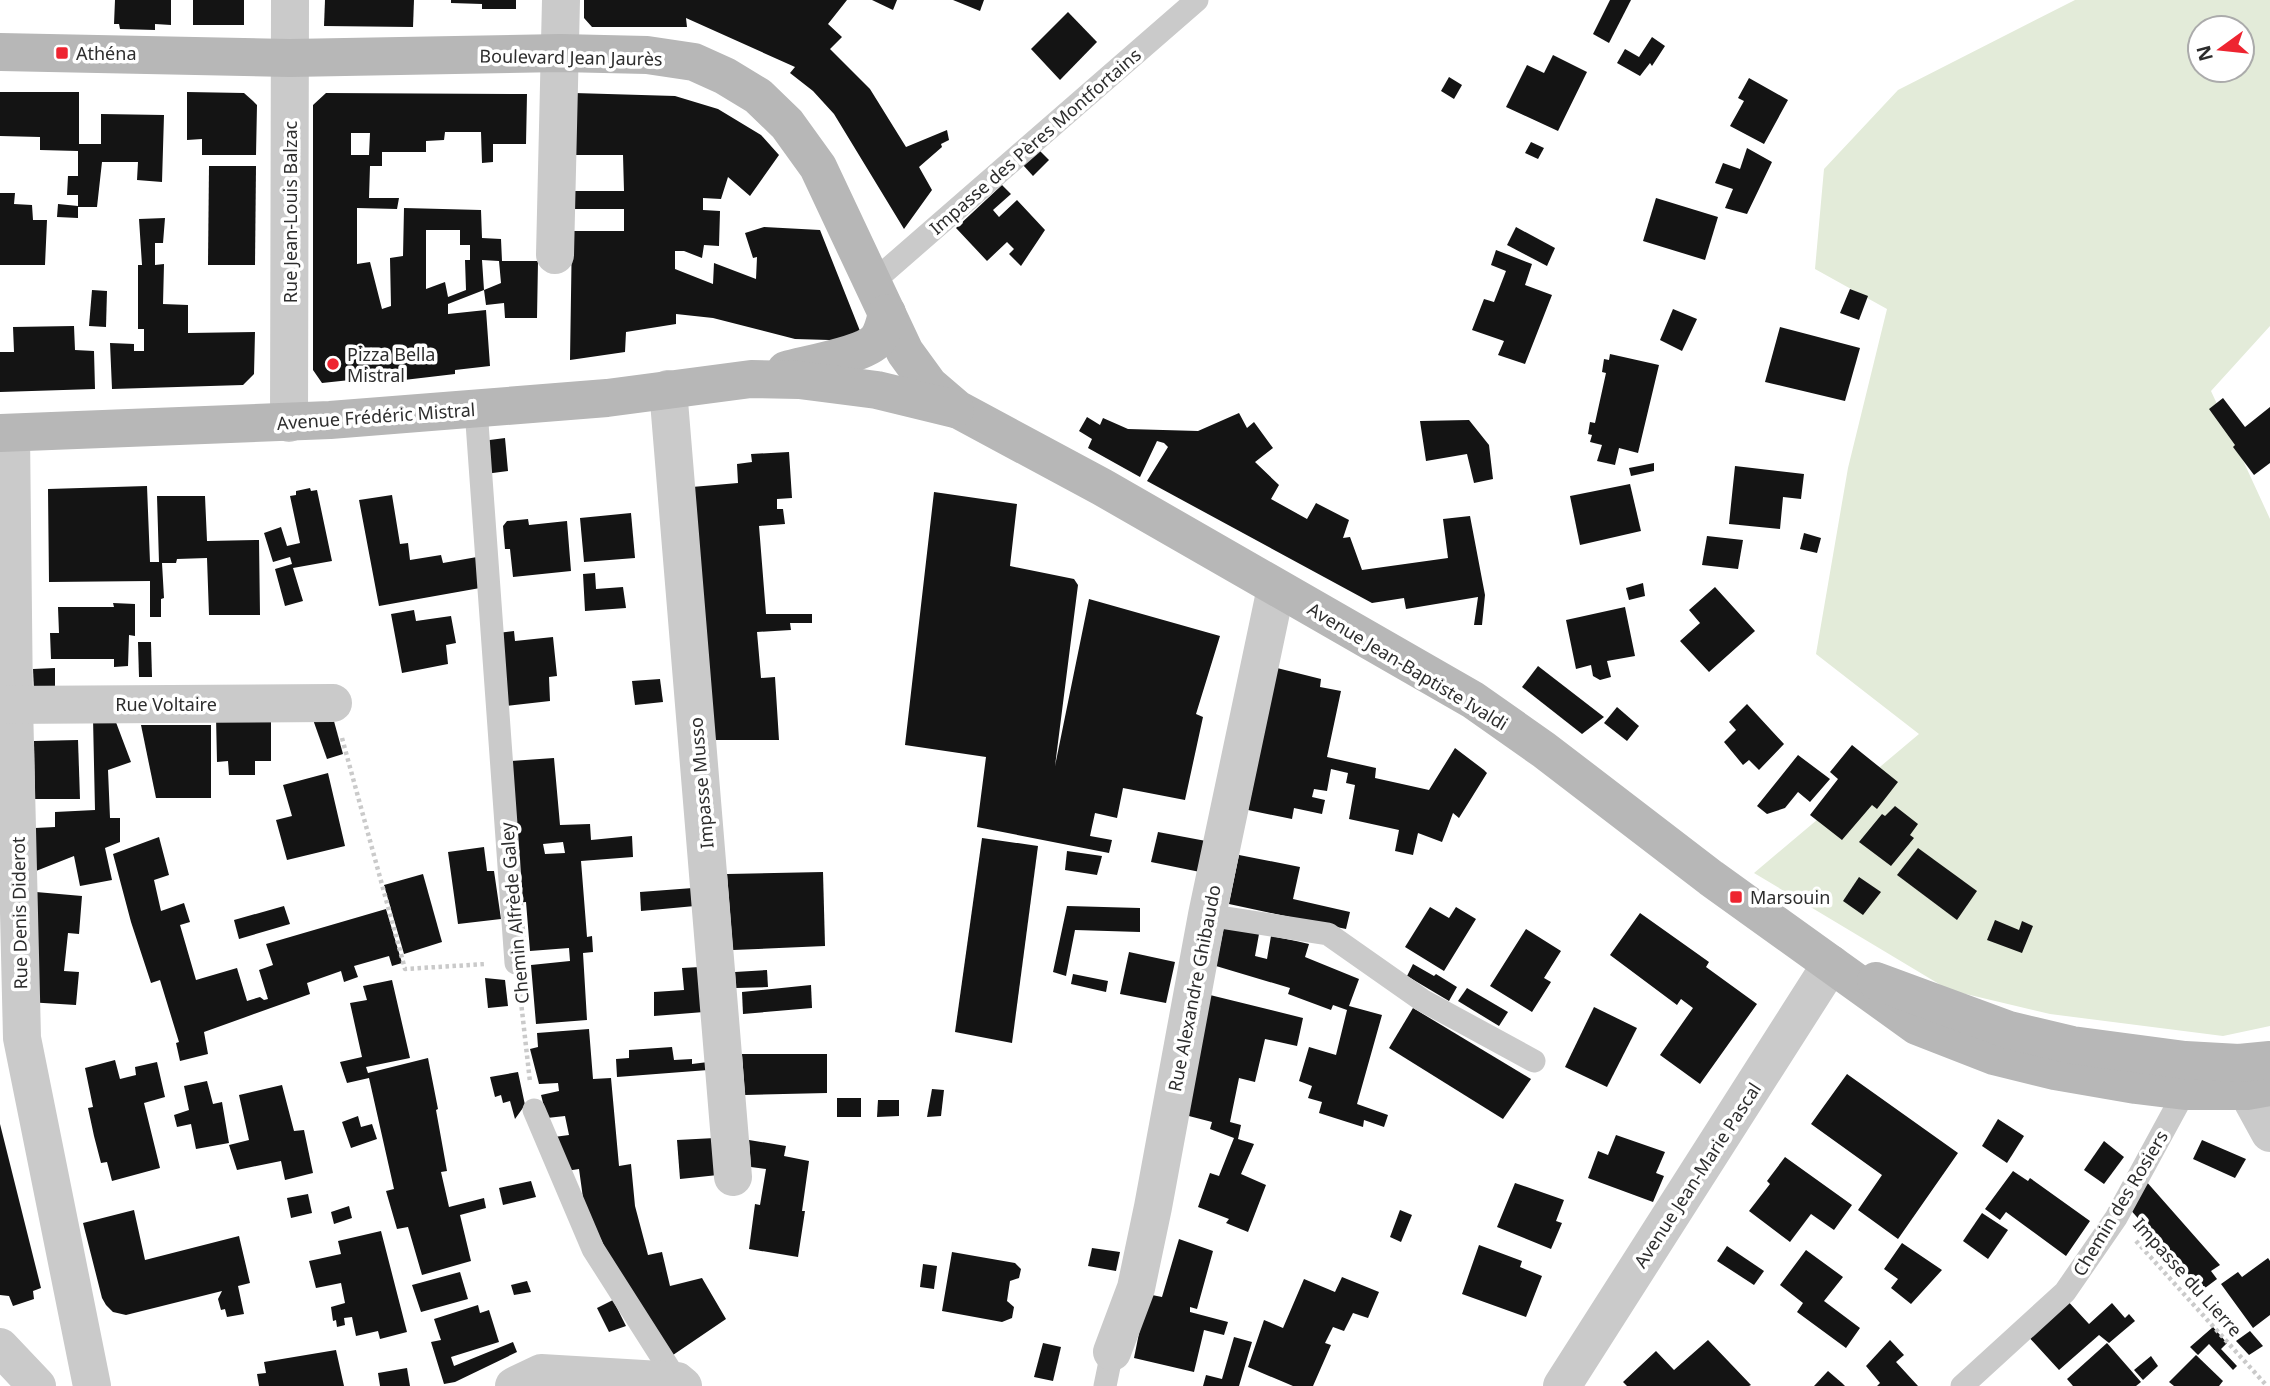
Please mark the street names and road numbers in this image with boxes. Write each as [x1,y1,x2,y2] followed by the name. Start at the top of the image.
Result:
[479,43,663,71] street label: Boulevard Jean Jaurès
[924,43,1146,239] street label: Impasse des Pères Montfortains
[278,121,302,303] street label: Rue Jean-Louis Balzac
[276,397,476,435] street label: Avenue Frédéric Mistral
[1303,597,1513,735] street label: Avenue Jean-Baptiste Ivaldi
[115,692,217,716] street label: Rue Voltaire
[683,716,719,850] street label: Impasse Musso
[494,820,534,1005] street label: Chemin Alfrède Galey
[6,836,32,990] street label: Rue Denis Diderot
[1162,883,1226,1093] street label: Rue Alexandre Ghibaudo
[1628,1078,1766,1272] street label: Avenue Jean-Marie Pascal
[2067,1126,2173,1280] street label: Chemin des Rosiers
[2128,1213,2248,1341] street label: Impasse du Lierre

